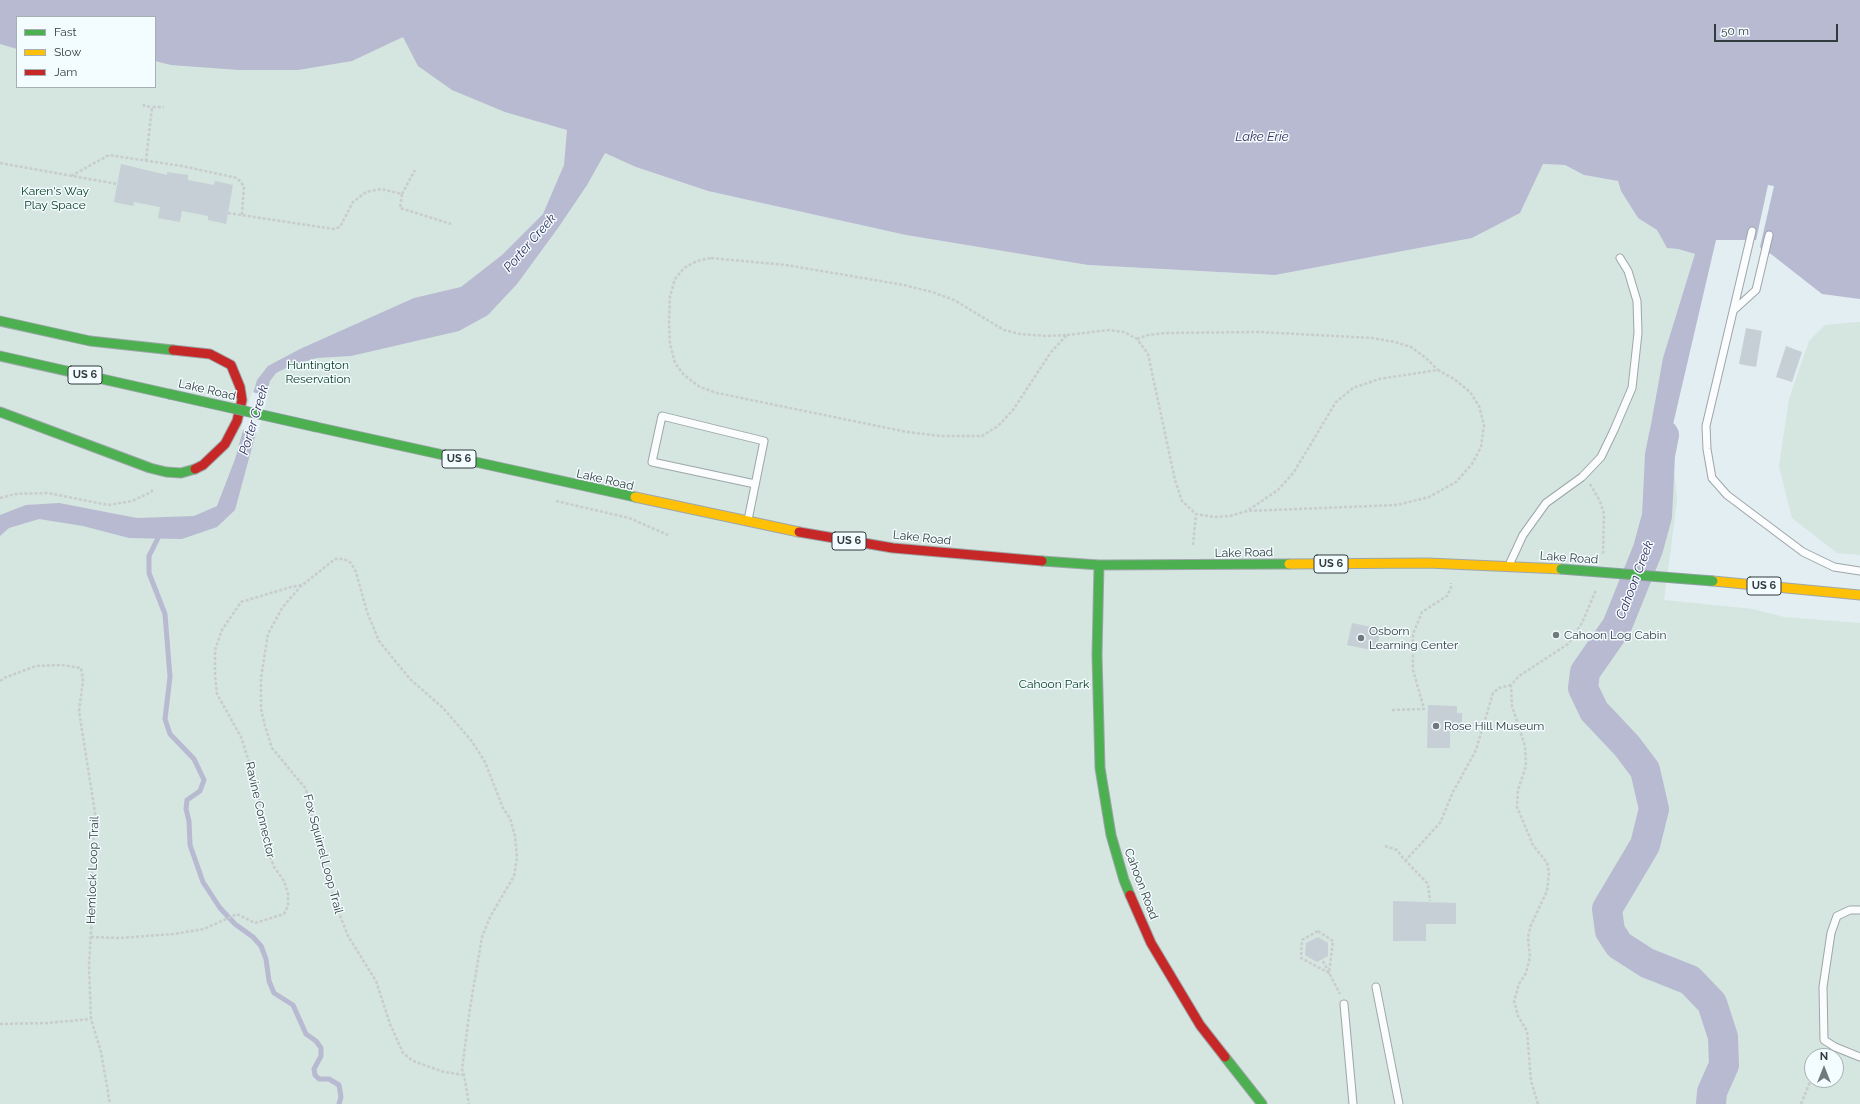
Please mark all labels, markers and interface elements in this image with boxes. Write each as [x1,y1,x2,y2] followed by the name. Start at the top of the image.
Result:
[16,16,156,88] legend
[1716,16,1840,42] scale bar
[1721,24,1749,38] text: 50 m
[54,25,77,39] text: Fast
[54,45,81,59] text: Slow
[54,65,77,79] text: Jam
[1235,129,1289,145] water label: Lake Erie
[21,184,89,212] park label: Karen's Way Play Space
[500,211,560,275] water label: Porter Creek
[285,358,351,386] park label: Huntington Reservation
[68,366,102,384] road number: US 6
[177,376,237,404] street label: Lake Road
[236,383,272,457] water label: Porter Creek
[442,450,476,468] road number: US 6
[575,466,635,494] street label: Lake Road
[892,528,952,548] street label: Lake Road
[832,532,866,550] road number: US 6
[1613,539,1657,621] water label: Cahoon Creek
[1215,545,1273,561] street label: Lake Road
[1539,549,1599,567] street label: Lake Road
[1314,555,1348,573] road number: US 6
[1747,577,1781,595] road number: US 6
[1369,624,1458,652] place label: Osborn Learning Center
[1564,628,1666,642] place label: Cahoon Log Cabin
[1551,630,1561,640] marker: Cahoon Log Cabin
[1356,633,1366,643] marker: Osborn Learning Center
[1019,677,1089,691] park label: Cahoon Park
[1444,719,1544,733] place label: Rose Hill Museum
[1431,721,1441,731] marker: Rose Hill Museum
[242,760,278,860] street label: Ravine Connector
[300,793,346,915] street label: Fox Squirrel Loop Trail
[84,816,102,924] street label: Hemlock Loop Trail
[1121,846,1161,922] street label: Cahoon Road
[1804,1048,1844,1088] north arrow
[1820,1050,1828,1063] text: N

